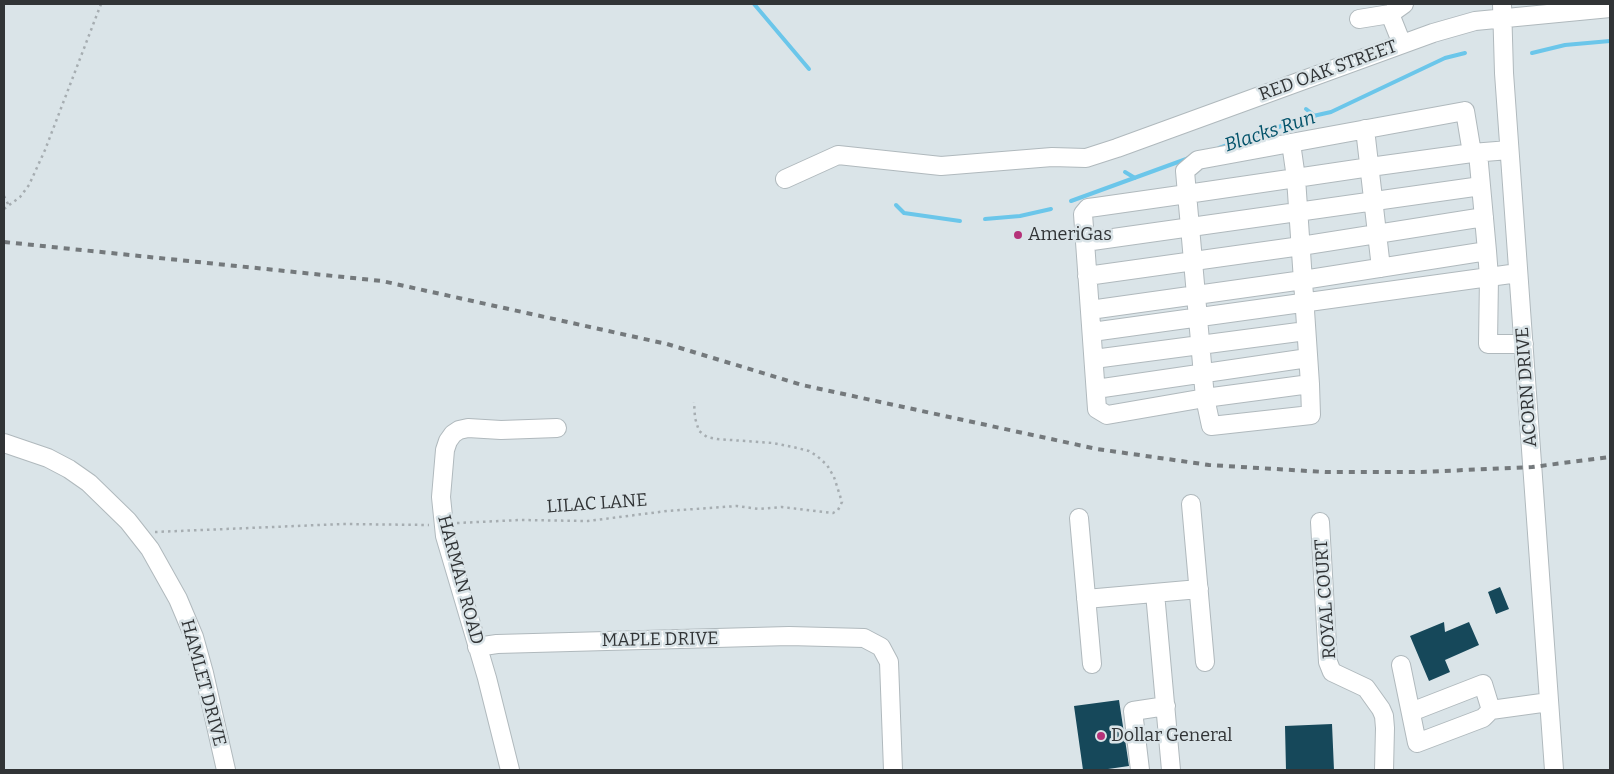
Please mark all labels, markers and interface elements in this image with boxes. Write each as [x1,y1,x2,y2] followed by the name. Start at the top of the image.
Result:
[1256,36,1400,106] street label: RED OAK STREET
[1222,107,1318,157] water label: Blacks Run
[1028,224,1112,246] place label: AmeriGas
[1012,229,1024,241] marker: AmeriGas
[1512,326,1542,448] street label: ACORN DRIVE
[546,490,648,518] street label: LILAC LANE
[432,513,488,647] street label: HARMAN ROAD
[1311,538,1341,660] street label: ROYAL COURT
[176,617,230,749] street label: HAMLET DRIVE
[602,628,718,652] street label: MAPLE DRIVE
[1111,725,1232,747] place label: Dollar General
[1095,730,1107,742] marker: Dollar General

